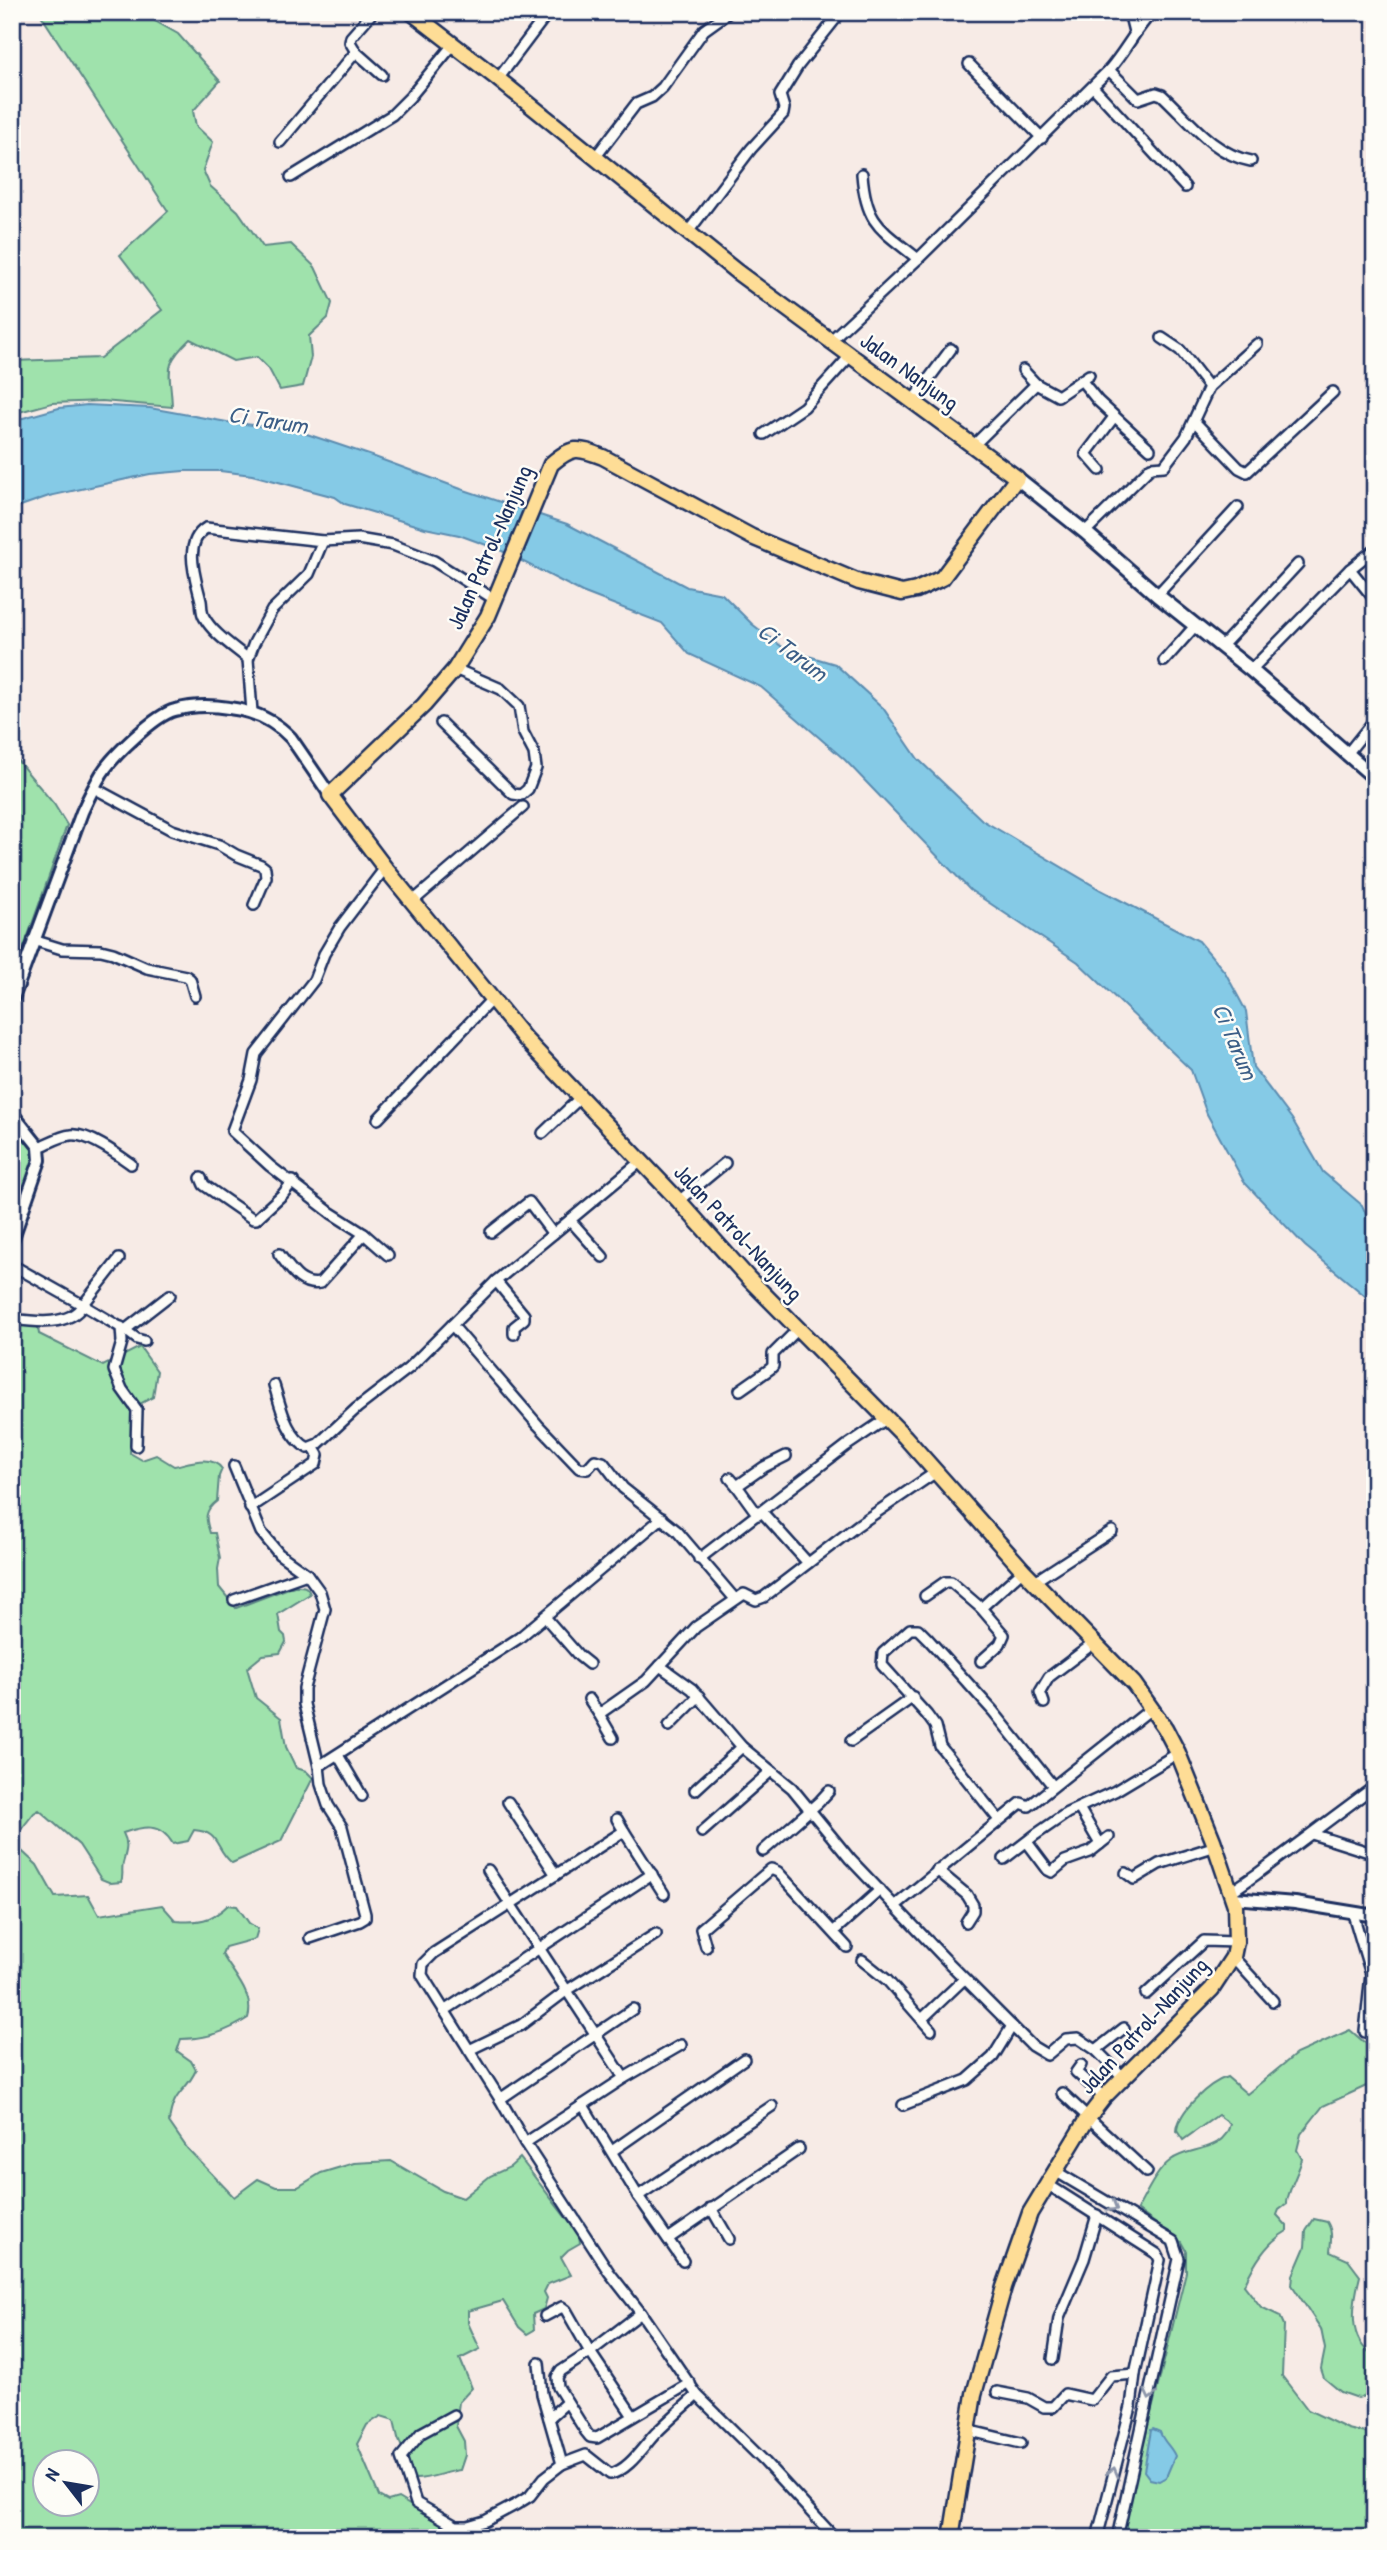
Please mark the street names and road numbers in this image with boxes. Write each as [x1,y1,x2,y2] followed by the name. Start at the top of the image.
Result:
[854,325,966,417] street label: Jalan Nanjung
[439,460,539,634] street label: Jalan Patrol-Nanjung
[667,1157,811,1307] street label: Jalan Patrol-Nanjung
[1071,1950,1215,2100] street label: Jalan Patrol-Nanjung

